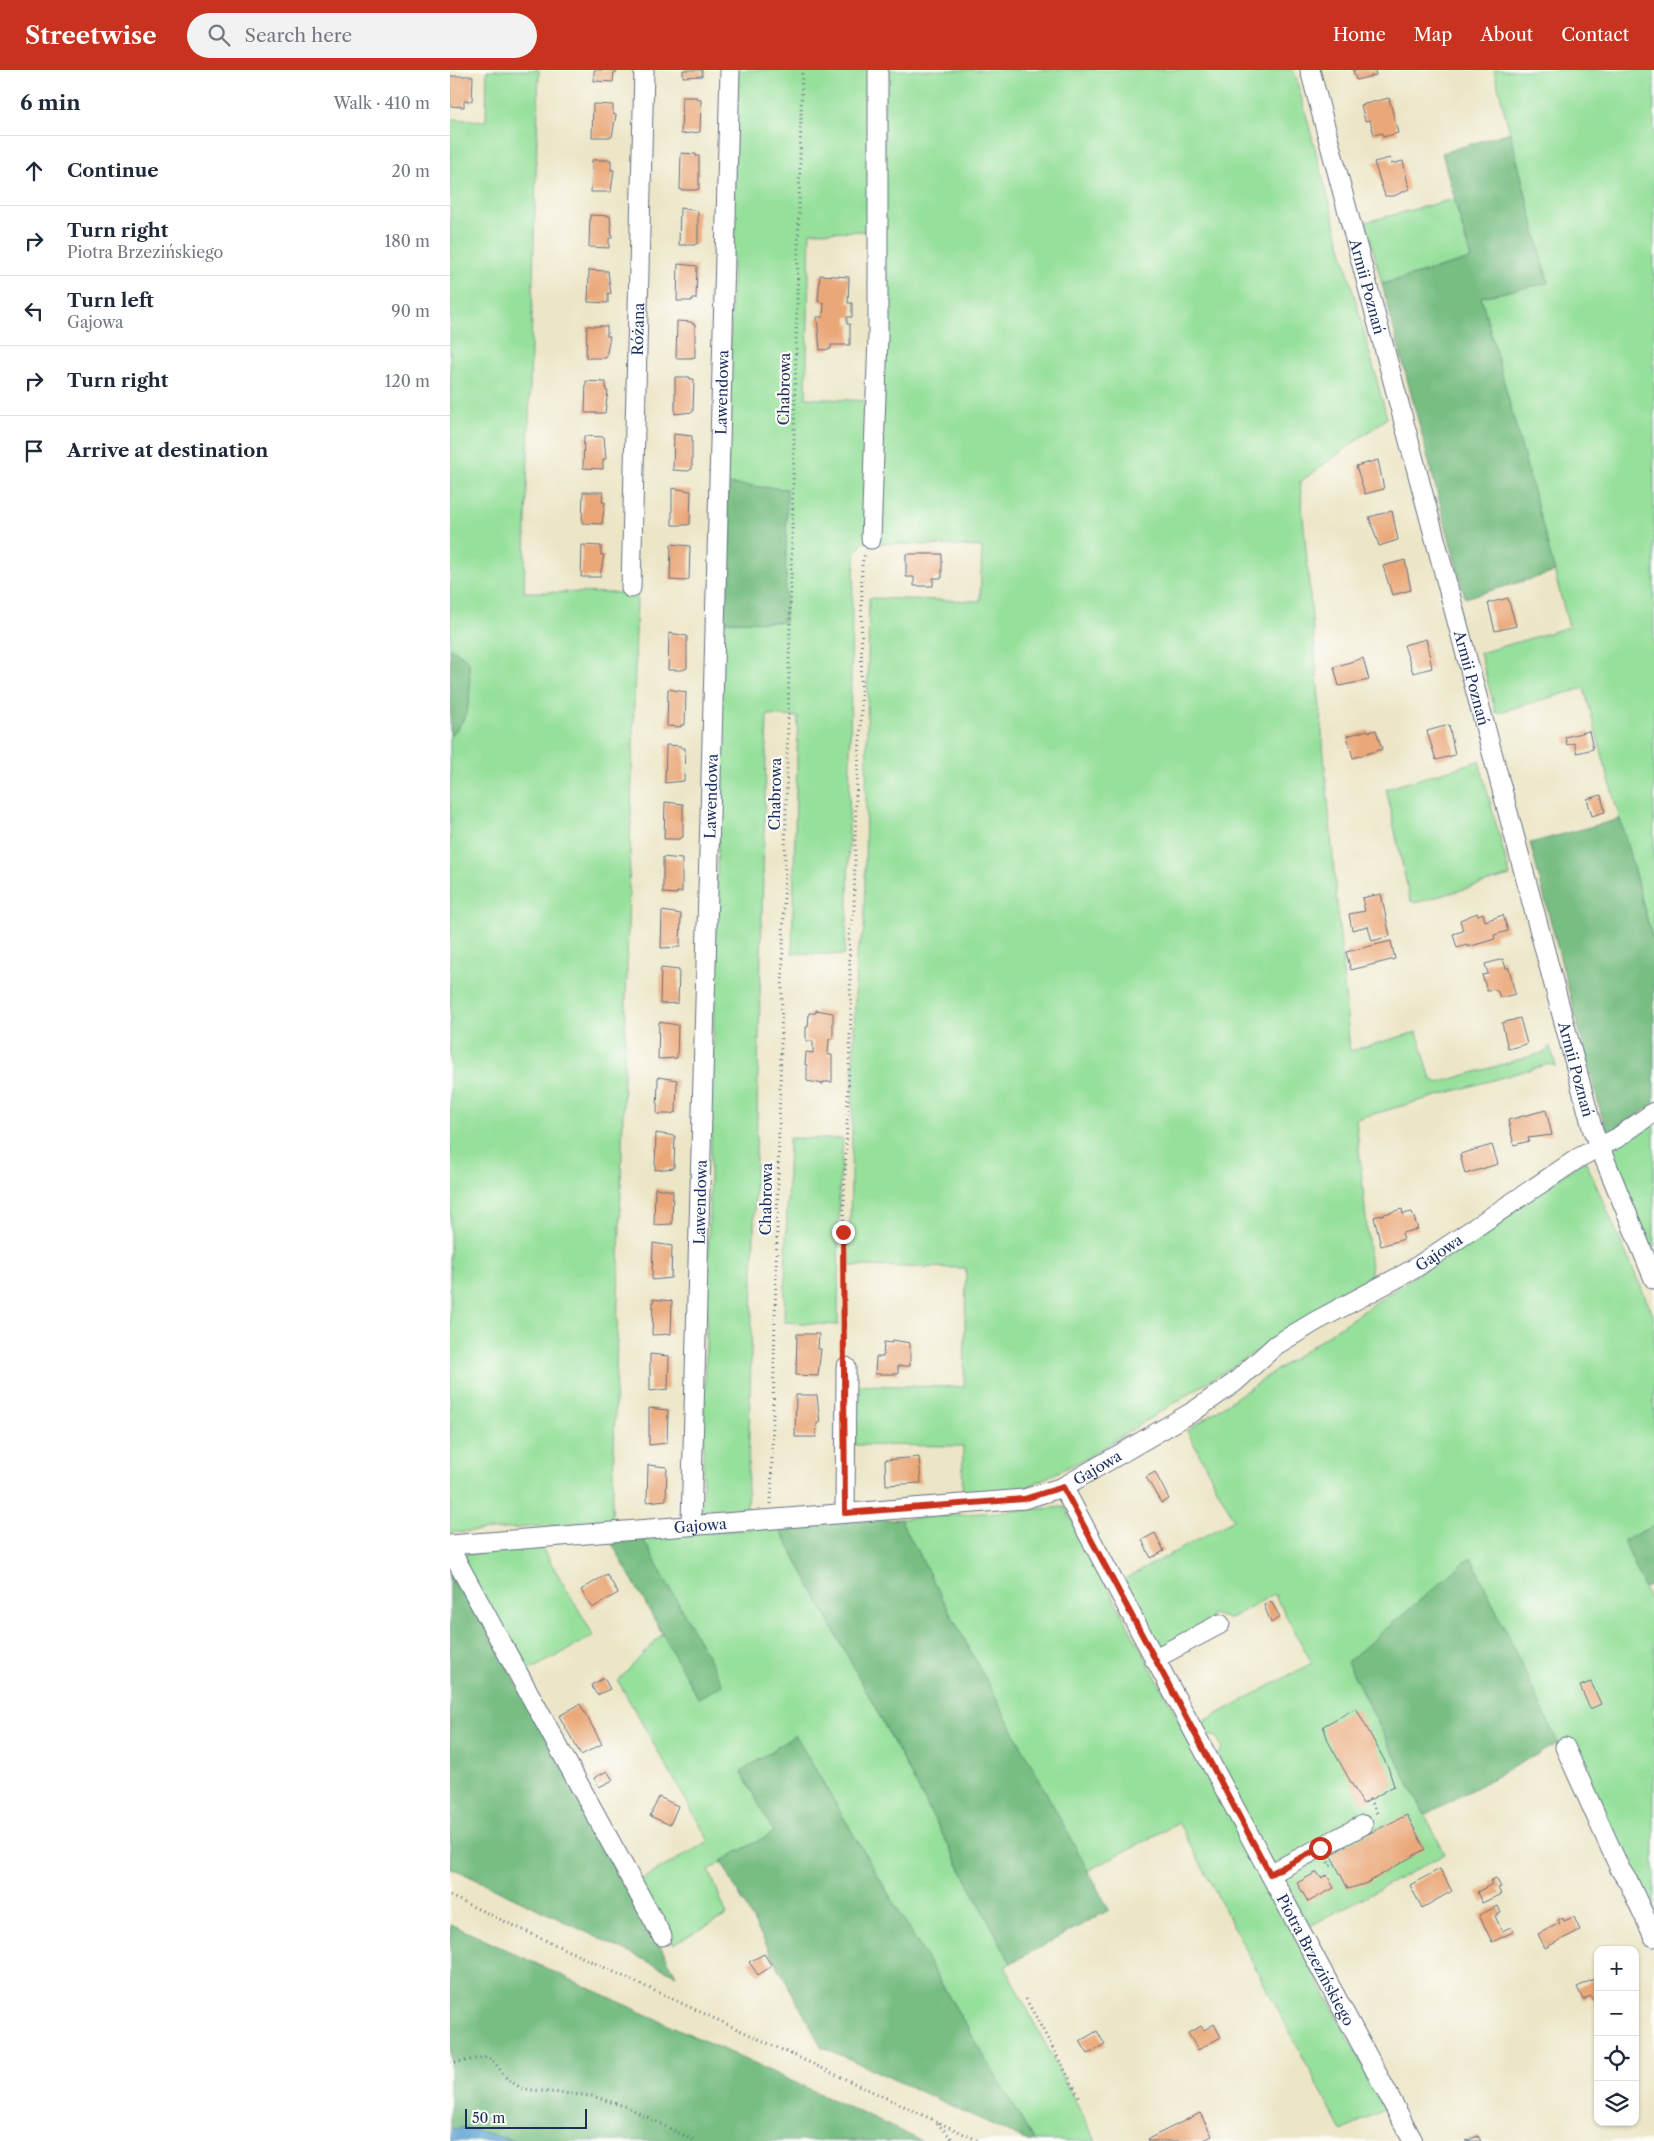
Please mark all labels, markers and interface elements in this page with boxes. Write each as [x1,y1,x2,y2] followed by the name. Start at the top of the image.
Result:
[187,13,537,58] search box
[25,21,157,50] text: Streetwise
[205,21,233,49] icon: search
[245,24,352,47] text: Search here
[1333,24,1386,46] text: Home
[1414,24,1452,46] text: Map
[1480,24,1533,46] text: About
[1561,24,1629,46] text: Contact
[20,90,81,115] text: 6 min
[333,93,430,113] text: Walk · 410 m
[20,157,48,185] icon: ahead
[67,159,159,182] text: Continue
[391,161,430,181] text: 20 m
[67,219,168,242] text: Turn right
[20,227,48,255] icon: right
[384,231,430,251] text: 180 m
[1346,236,1390,337] street label: Armii Poznań
[67,242,223,262] text: Piotra Brzezińskiego
[67,289,154,312] text: Turn left
[20,297,48,325] icon: left
[391,301,430,321] text: 90 m
[627,302,648,356] street label: Różana
[67,312,123,332] text: Gajowa
[711,350,732,435] street label: Lawendowa
[774,352,794,426] street label: Chabrowa
[20,367,48,395] icon: right
[67,369,168,392] text: Turn right
[385,371,430,391] text: 120 m
[20,437,48,465] icon: arrive
[67,439,268,462] text: Arrive at destination
[1450,627,1494,728] street label: Armii Poznań
[700,753,721,839] street label: Lawendowa
[765,757,785,831] street label: Chabrowa
[1554,1019,1598,1119] street label: Armii Poznań
[689,1159,710,1245] street label: Lawendowa
[756,1162,776,1236] street label: Chabrowa
[832,1221,855,1244] route end
[1411,1229,1466,1275] street label: Gajowa
[1069,1446,1125,1489] street label: Gajowa
[673,1513,727,1537] street label: Gajowa
[1309,1837,1332,1860] route start
[1273,1890,1359,2029] street label: Piotra Brzezińskiego
[1594,1946,1639,2126] map controls
[1594,1946,1639,1991] button: +
[1594,1991,1639,2036] button: −
[1594,2036,1639,2081] button: locate
[1594,2081,1639,2126] button: layers
[465,2106,588,2129] scale bar
[472,2109,505,2127] text: 50 m

